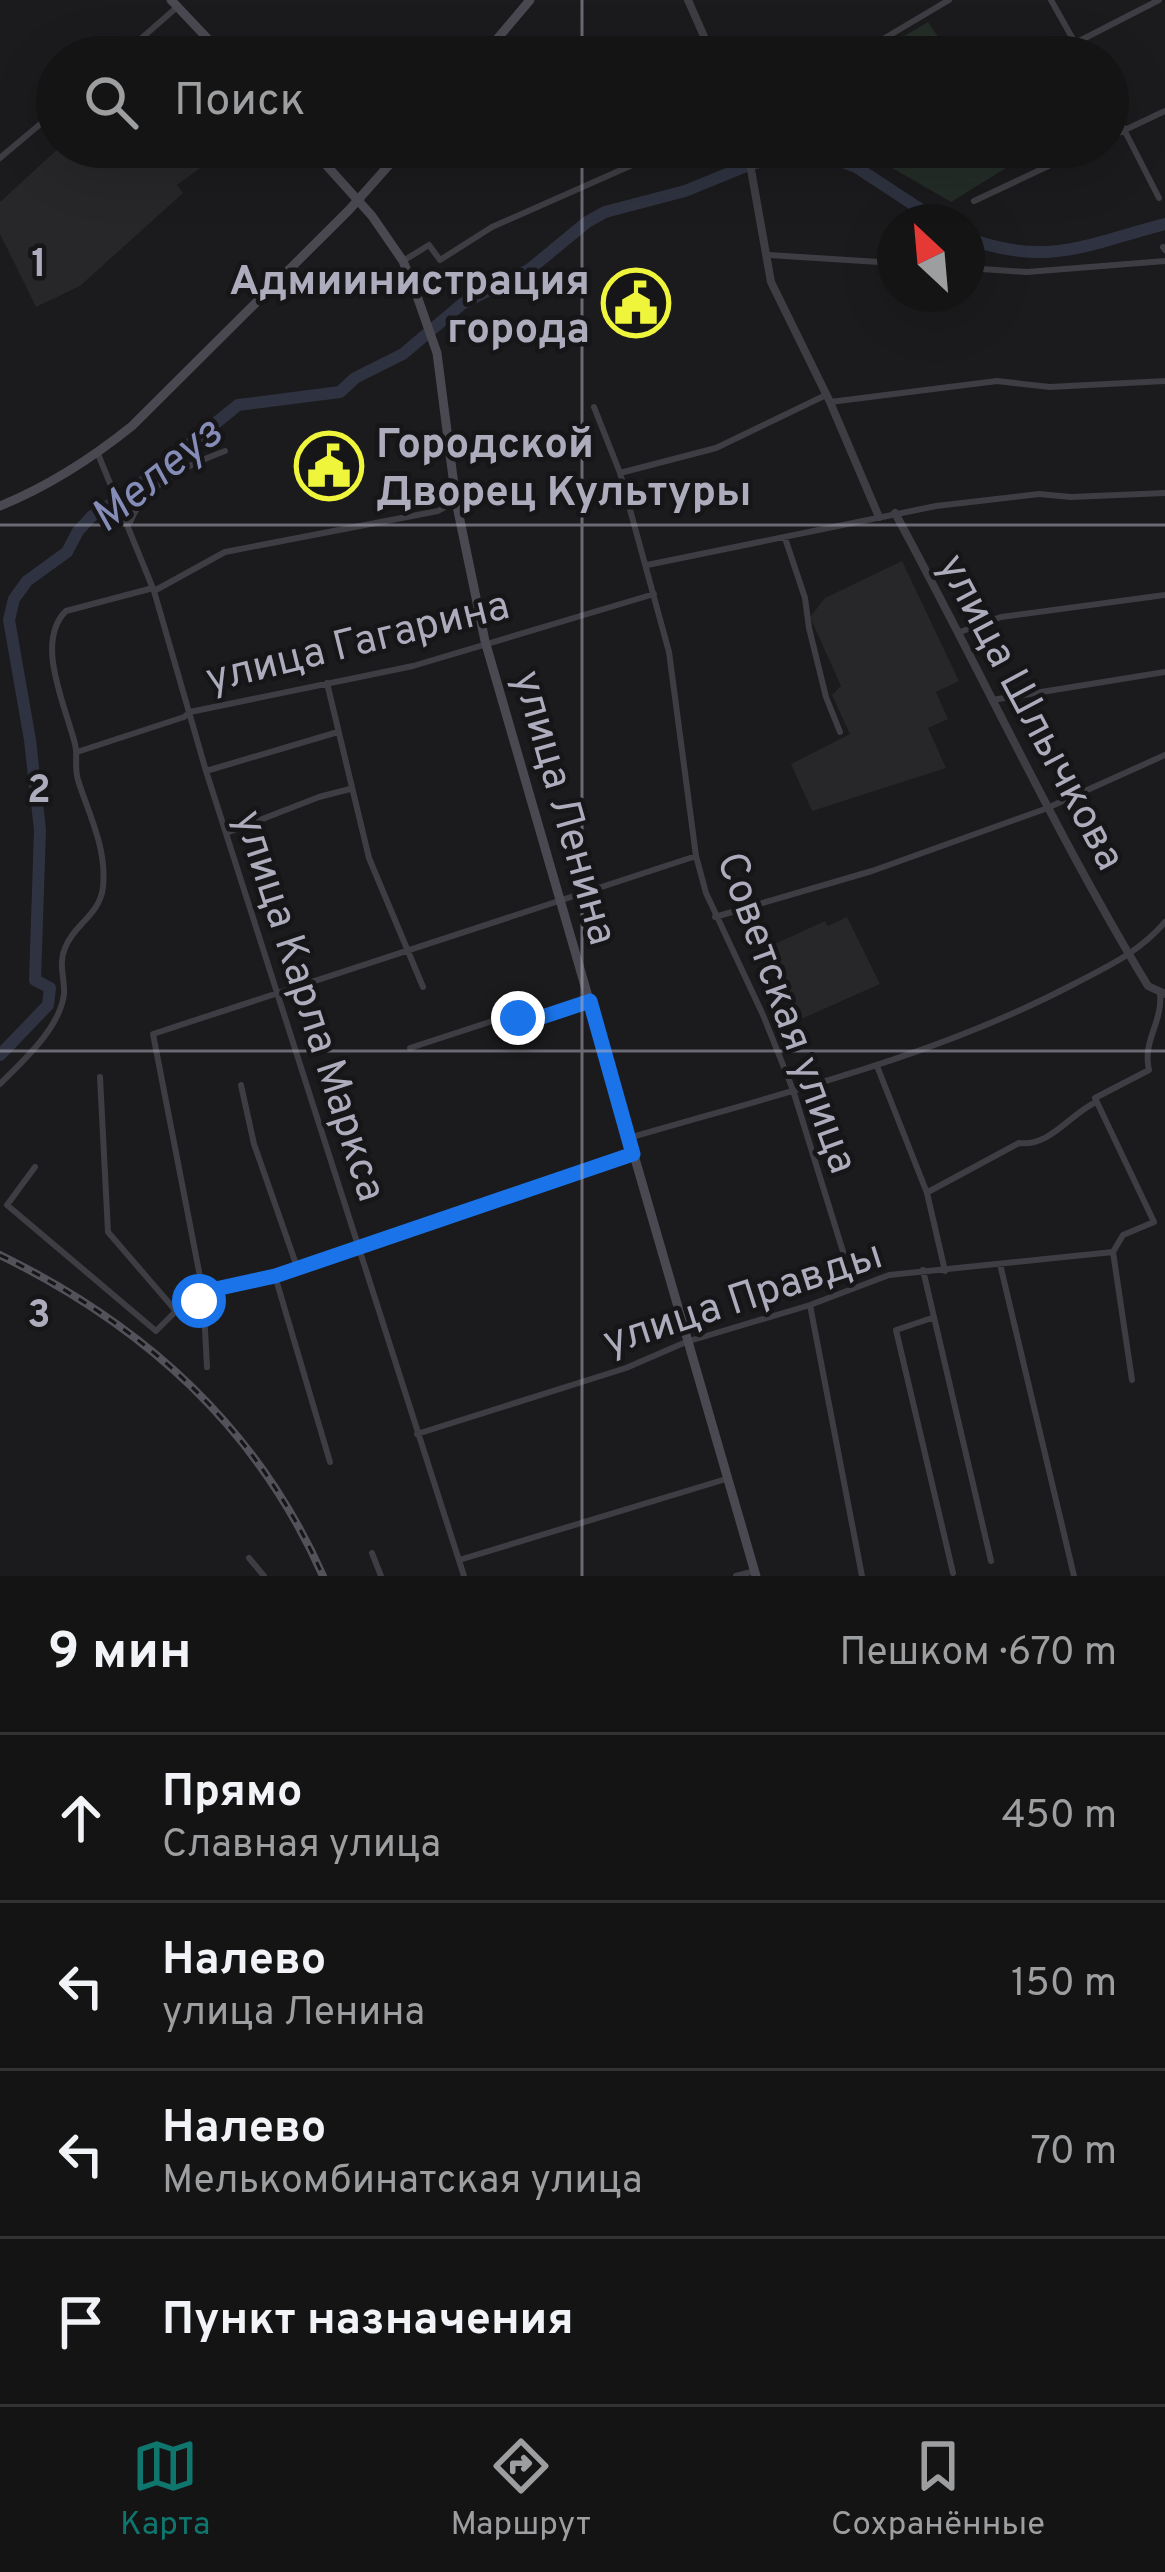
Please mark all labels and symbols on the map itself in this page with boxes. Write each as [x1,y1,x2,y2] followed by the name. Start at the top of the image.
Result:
[877,204,985,312] north arrow
[31,242,47,291] text: 1
[229,257,590,358] place label: Адмиинистрация города
[601,268,671,338] public building icon: Адмиинистрация города
[80,406,236,547] water label: Мелеуз
[376,420,752,521] place label: Городской Дворец Культуры
[294,431,364,501] public building icon: Городской Дворец Культуры
[923,546,1135,880] street label: улица Шлычкова
[201,581,515,708] street label: улица Гагарина
[498,665,627,952] street label: улица Ленина
[27,768,51,817] text: 2
[219,804,396,1209] street label: улица Карла Маркса
[702,846,868,1182] street label: Советская улица
[491,991,545,1045] route end
[597,1230,890,1370] street label: улица Правды
[172,1274,226,1328] route start
[27,1293,51,1342] text: 3

